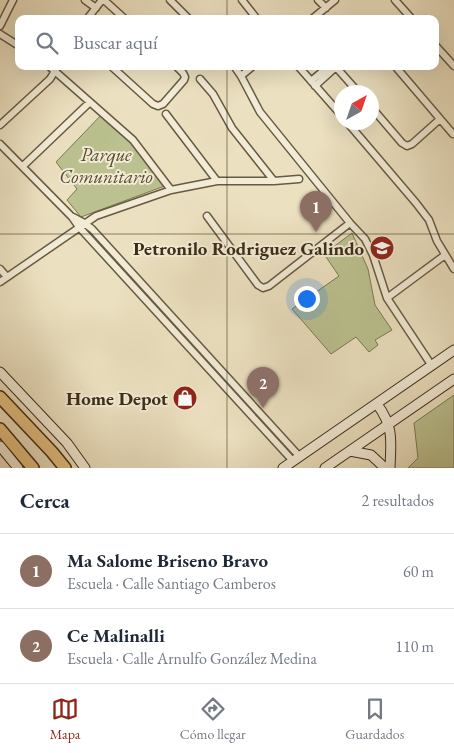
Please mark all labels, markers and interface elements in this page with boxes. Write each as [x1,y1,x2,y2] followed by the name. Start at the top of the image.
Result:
[15,15,439,70] search box
[33,29,61,57] icon: search
[73,30,158,55] text: Buscar aquí
[334,85,379,130] north arrow
[59,142,153,189] park label: Parque Comunitario
[300,191,332,232] pin: 1
[369,235,395,261] school or university icon: Petronilo Rodriguez Galindo
[133,236,364,261] place label: Petronilo Rodriguez Galindo
[294,286,320,312] your location
[247,367,279,408] pin: 2
[172,385,198,411] shop icon: Home Depot
[66,386,168,411] place label: Home Depot
[20,487,70,514] text: Cerca
[362,490,434,511] text: 2 resultados
[67,548,268,573] text: Ma Salome Briseno Bravo
[32,561,40,582] text: 1
[403,561,434,582] text: 60 m
[67,573,276,594] text: Escuela · Calle Santiago Camberos
[67,623,165,648] text: Ce Malinalli
[32,636,40,657] text: 2
[395,636,434,657] text: 110 m
[67,648,317,669] text: Escuela · Calle Arnulfo González Medina
[50,695,80,743] tab: Mapa
[180,695,246,743] tab: Cómo llegar
[345,695,404,743] tab: Guardados

